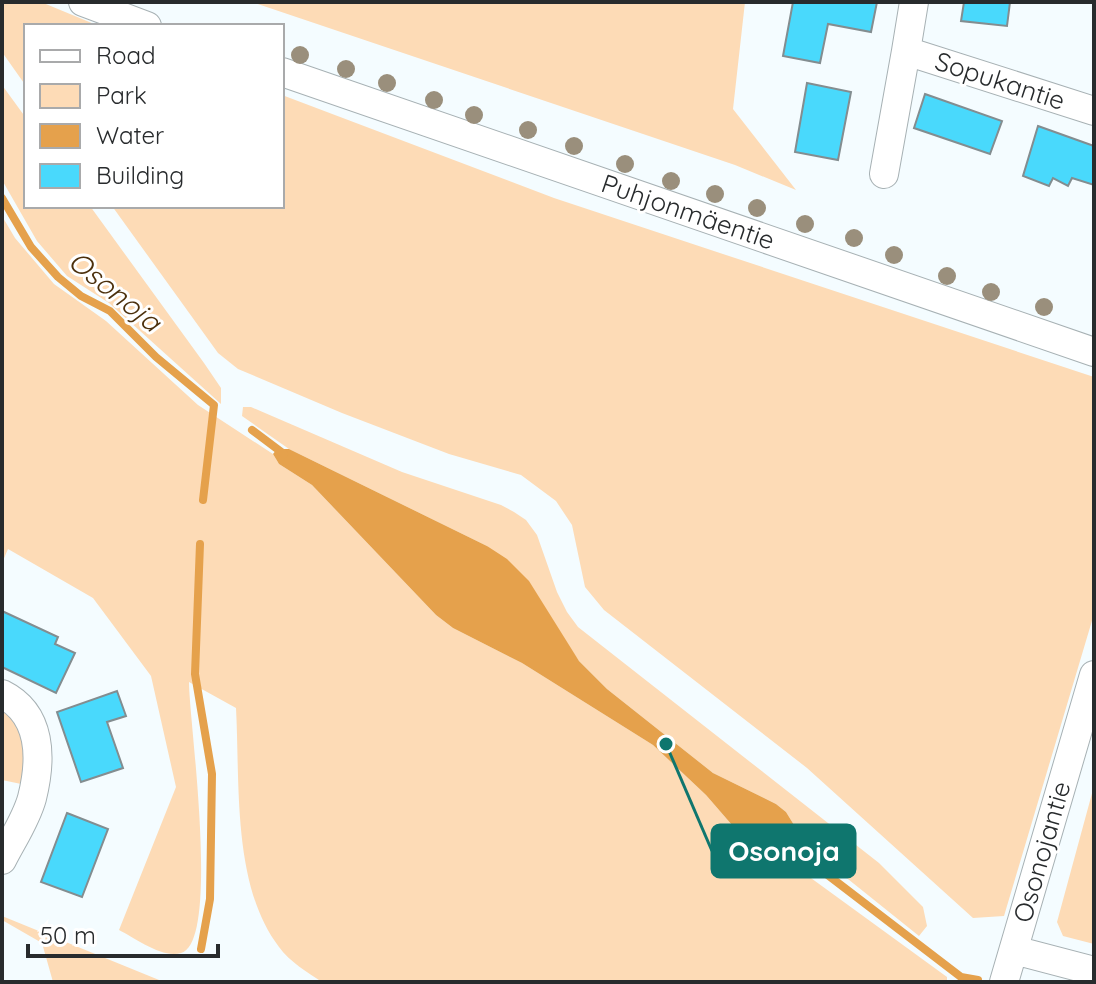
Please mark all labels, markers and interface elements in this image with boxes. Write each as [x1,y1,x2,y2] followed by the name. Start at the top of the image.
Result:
[24,24,284,208] legend
[96,40,156,70] text: Road
[931,44,1069,117] street label: Sopukantie
[96,80,147,110] text: Park
[96,120,164,150] text: Water
[96,160,184,190] text: Building
[597,166,779,257] street label: Puhjonmäentie
[62,243,170,340] water label: Osonoja
[1006,777,1077,926] street label: Osonojantie
[712,825,855,877] callout: Osonoja
[728,833,840,868] text: Osonoja
[28,908,218,958] scale bar
[40,920,96,950] text: 50 m

